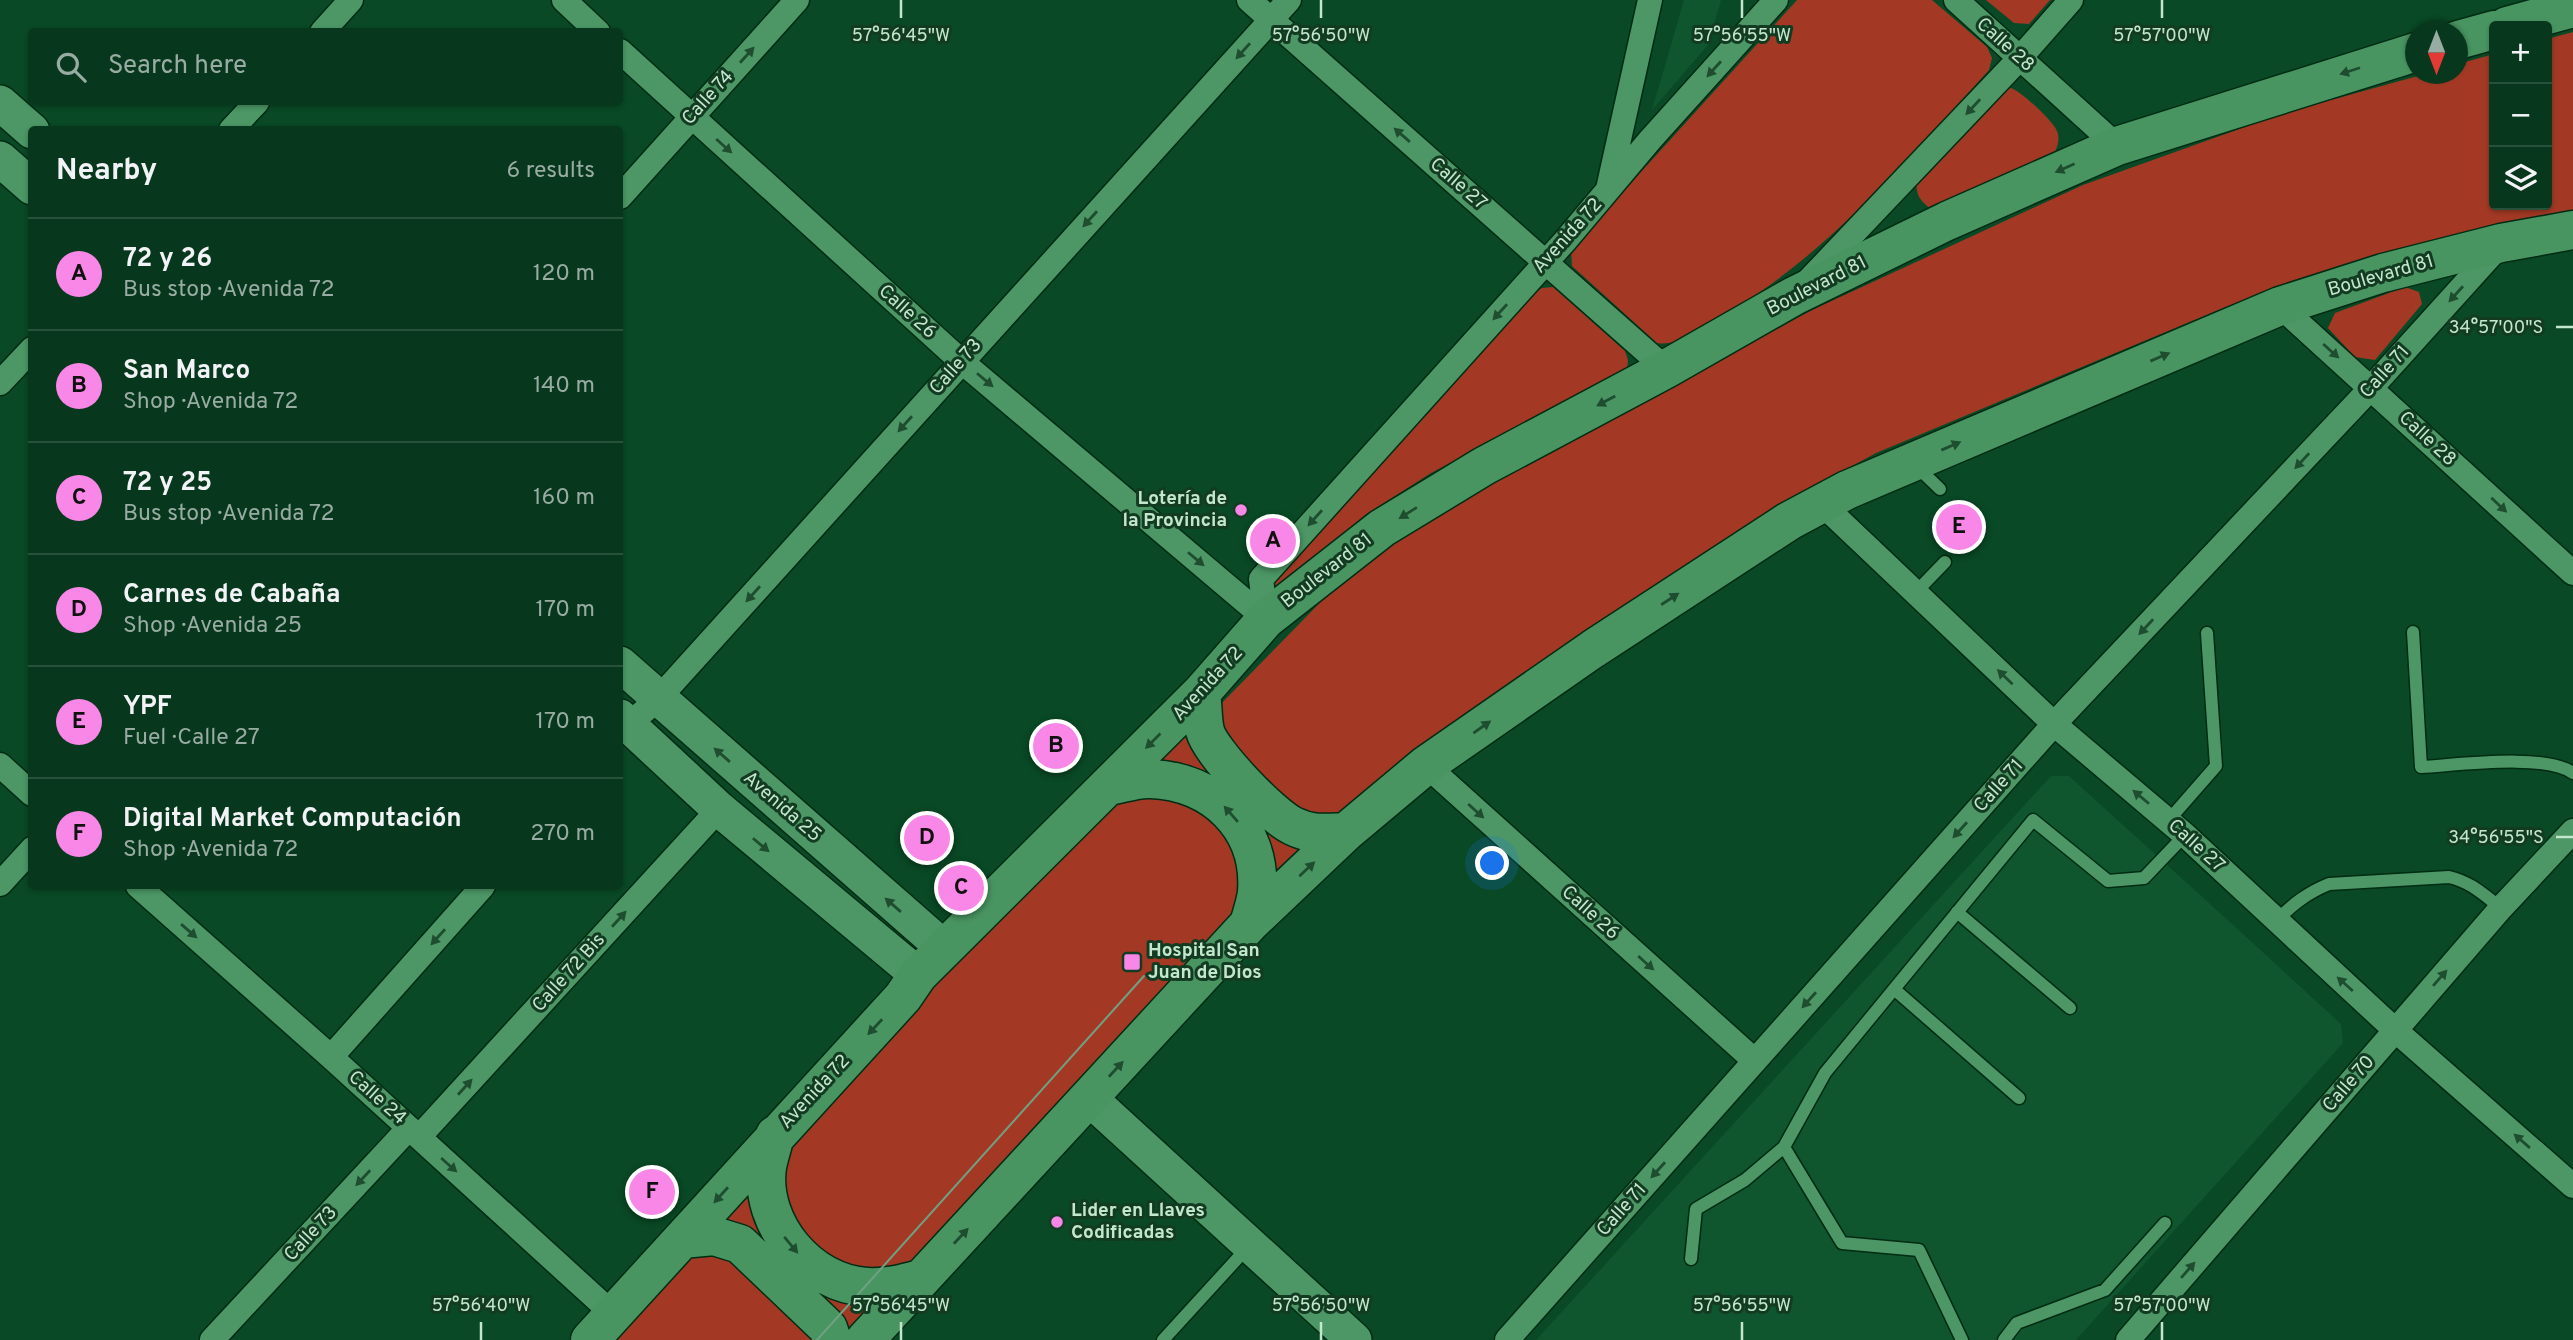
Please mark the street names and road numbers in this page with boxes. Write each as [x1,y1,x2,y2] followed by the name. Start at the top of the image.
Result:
[1971,13,2039,77] street label: Calle 28
[677,65,739,131] street label: Calle 74
[1424,153,1492,216] street label: Calle 27
[1528,193,1608,279] street label: Avenida 72
[2325,249,2437,303] street label: Boulevard 81
[1763,251,1871,321] street label: Boulevard 81
[873,280,941,344] street label: Calle 26
[925,334,987,400] street label: Calle 73
[2355,340,2415,404] street label: Calle 71
[2393,406,2461,472] street label: Calle 28
[1277,528,1377,614] street label: Boulevard 81
[1167,642,1249,726] street label: Avenida 72
[1969,754,2029,818] street label: Calle 71
[738,766,826,848] street label: Avenida 25
[2163,814,2229,878] street label: Calle 27
[1556,881,1624,945] street label: Calle 26
[527,929,611,1017] street label: Calle 72 Bis
[774,1050,856,1134] street label: Avenida 72
[2318,1051,2380,1117] street label: Calle 70
[343,1066,411,1130] street label: Calle 24
[1592,1178,1652,1242] street label: Calle 71
[279,1201,343,1267] street label: Calle 73

